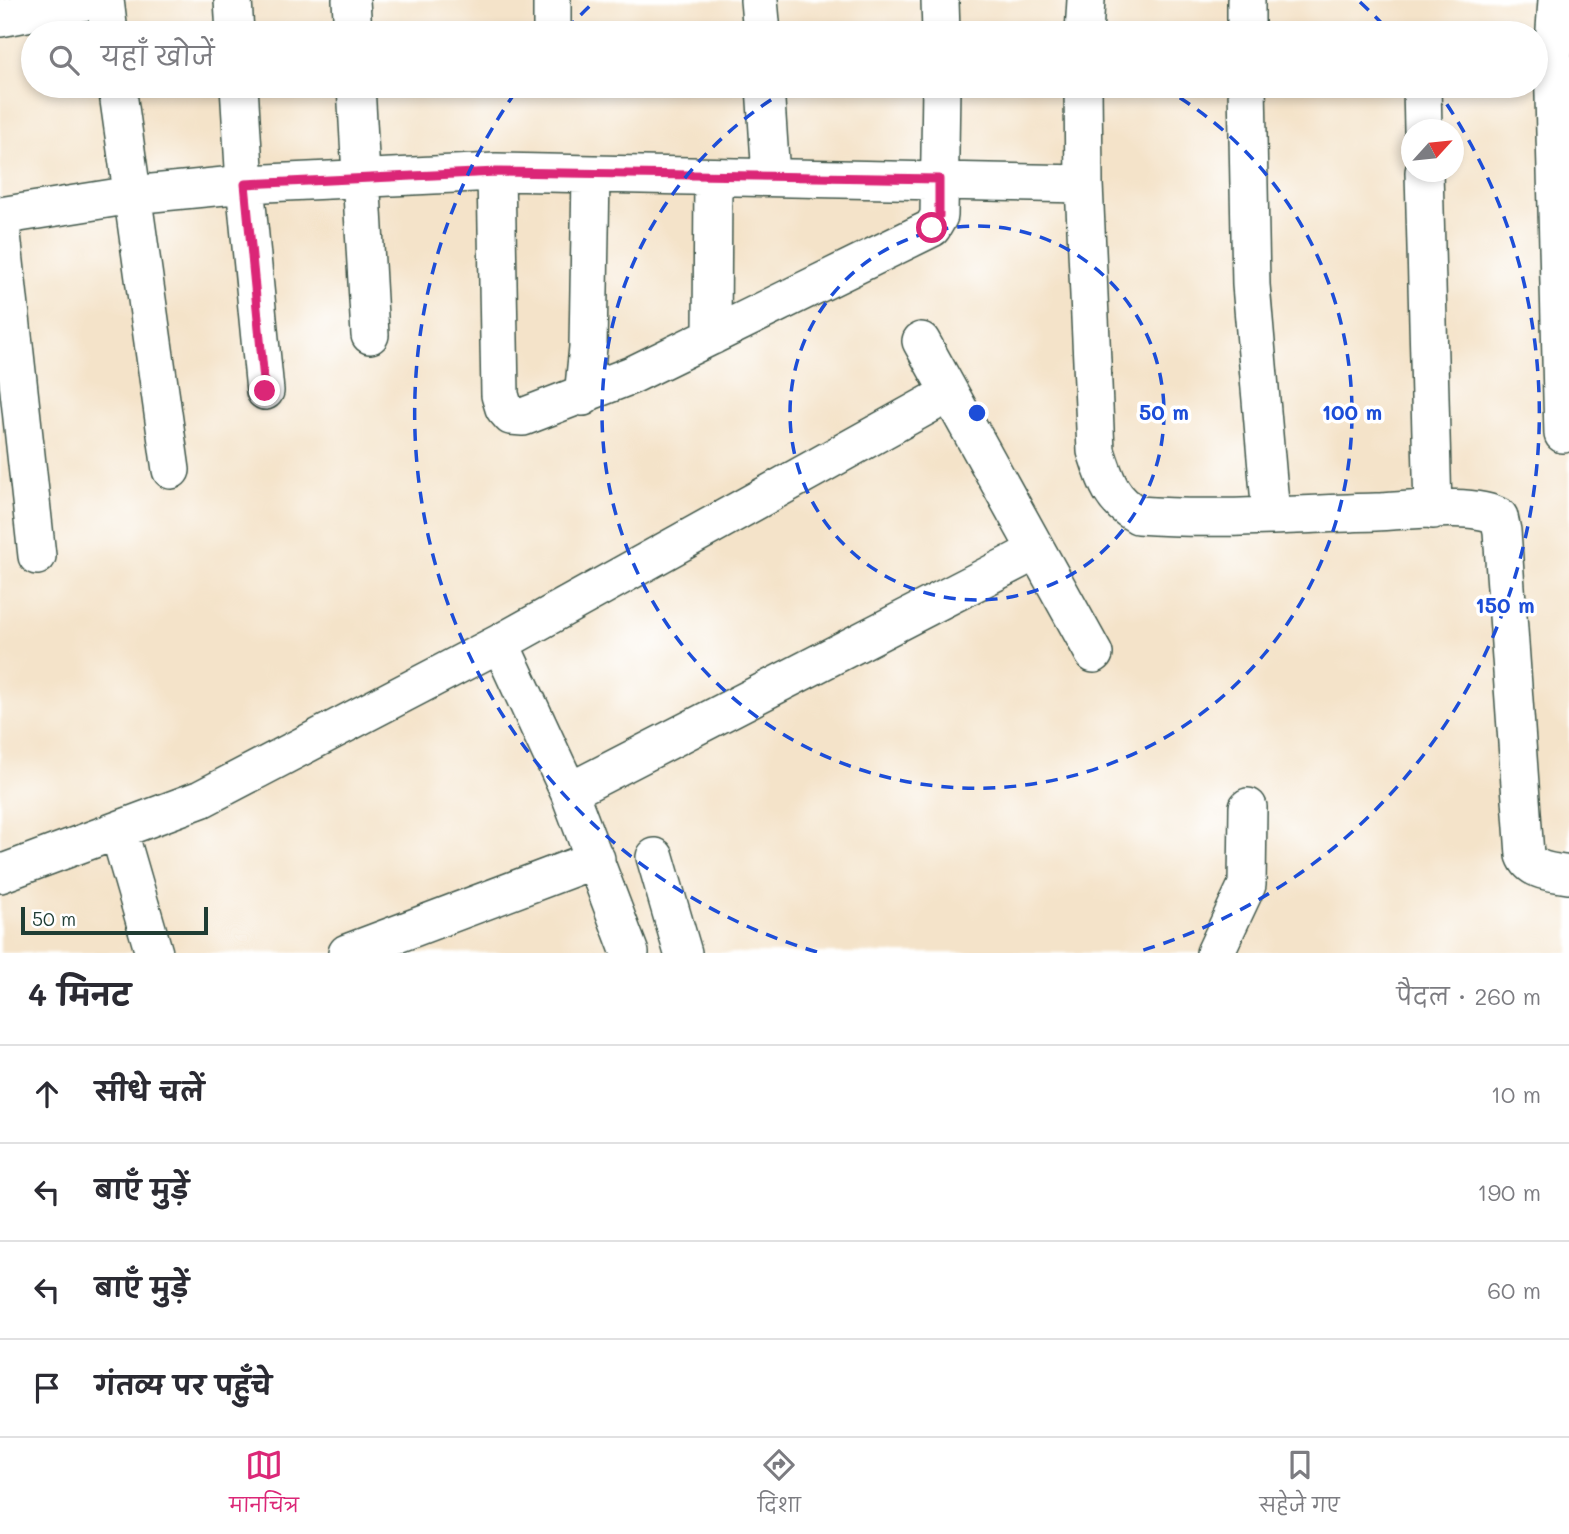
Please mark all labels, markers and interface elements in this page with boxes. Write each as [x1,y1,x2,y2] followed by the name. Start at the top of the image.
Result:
[21,21,1548,98] search box
[101,39,214,73] text: यहाँ खोजें
[45,41,83,79] icon: search
[1401,119,1464,182] north arrow
[916,212,947,243] route start
[249,375,280,406] route end
[1139,398,1189,425] text: 50 m
[1322,398,1382,425] text: 100 m
[965,401,989,425] centre of rings
[1475,591,1535,618] text: 150 m
[21,904,208,936] scale bar
[32,906,76,931] text: 50 m
[28,974,131,1014] text: 4 मिनट
[1396,981,1541,1011] text: पैदल · 260 m
[95,1074,204,1108] text: सीधे चलें
[28,1075,66,1113] icon: ahead
[1491,1079,1541,1109] text: 10 m
[95,1172,189,1206] text: बाएँ मुड़ें
[28,1173,66,1211] icon: left
[1477,1177,1541,1207] text: 190 m
[95,1270,189,1304] text: बाएँ मुड़ें
[28,1271,66,1309] icon: left
[1487,1275,1541,1305] text: 60 m
[95,1368,272,1402] text: गंतव्य पर पहुँचे
[28,1369,66,1407] icon: arrive
[229,1446,299,1526] tab: मानचित्र
[758,1446,801,1526] tab: दिशा
[1260,1446,1340,1526] tab: सहेजे गए

